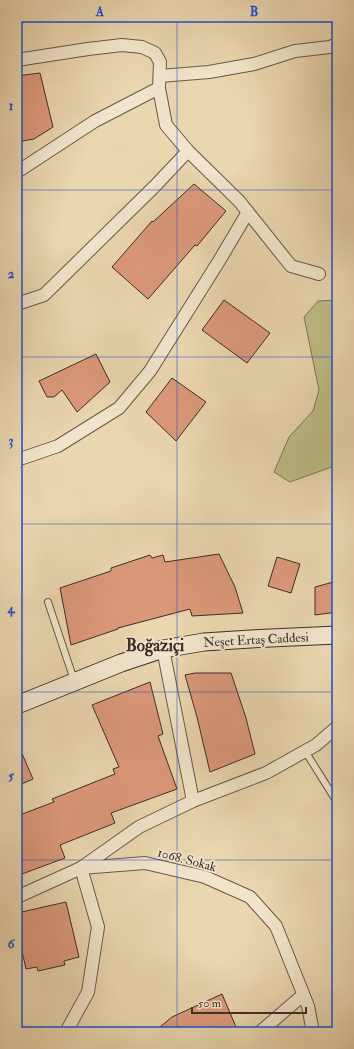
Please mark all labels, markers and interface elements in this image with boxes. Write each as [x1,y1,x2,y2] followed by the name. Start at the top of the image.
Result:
[95,4,105,20] text: A
[250,4,258,20] text: B
[9,98,14,114] text: 1
[8,266,15,282] text: 2
[9,433,14,449] text: 3
[6,601,15,617] text: 4
[203,629,310,651] street label: Neşet Ertaş Caddesi
[126,635,185,657] district label: Boğaziçi
[8,768,14,784] text: 5
[156,844,219,876] street label: 1068. Sokak
[8,936,16,952] text: 6
[192,989,306,1015] scale bar
[198,996,222,1011] text: 50 m

